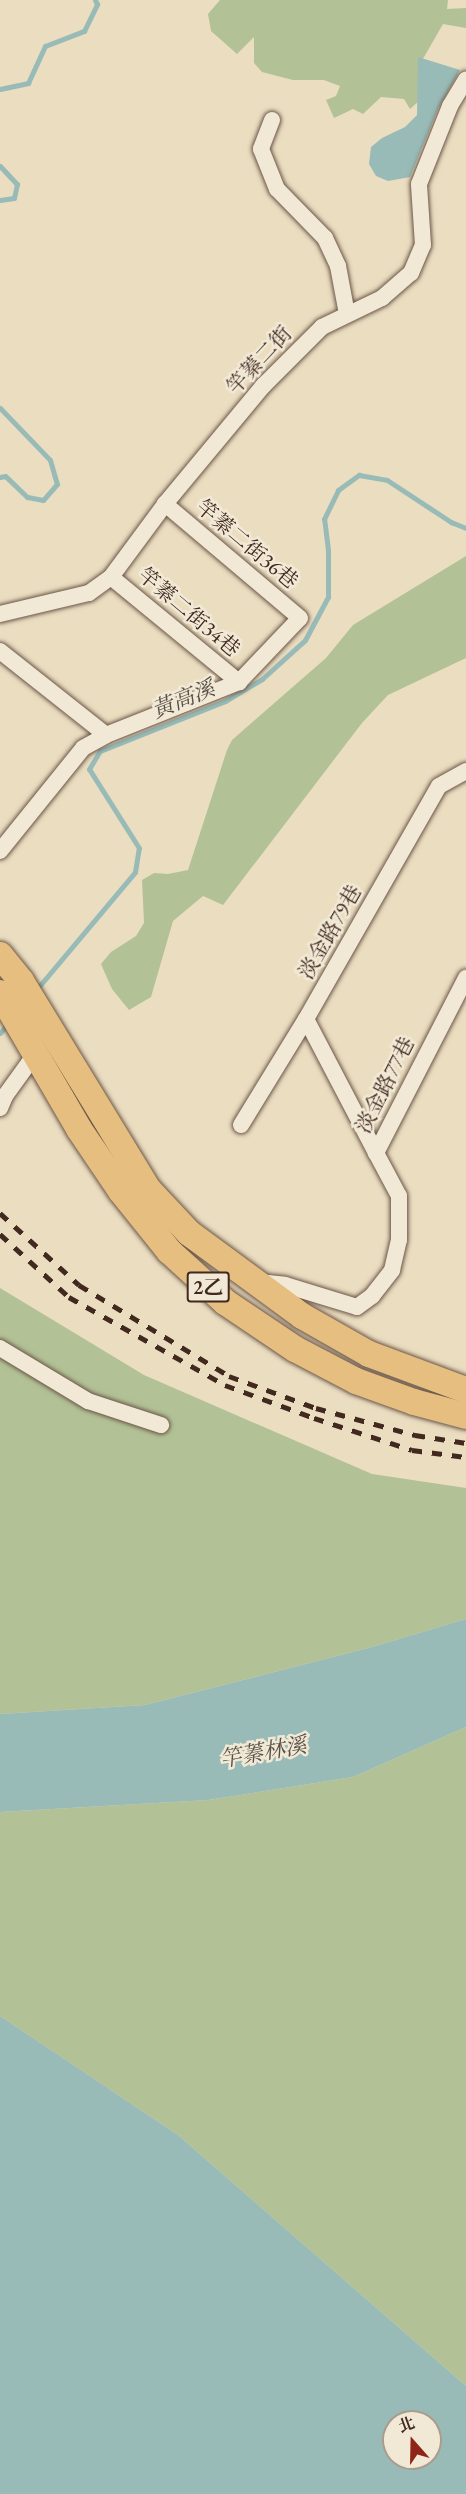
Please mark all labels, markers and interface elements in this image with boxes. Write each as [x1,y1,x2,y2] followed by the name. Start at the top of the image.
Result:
[221,321,297,399] street label: 竿蓁二街
[191,494,303,594] street label: 竿蓁二街36巷
[133,562,245,662] street label: 竿蓁二街34巷
[147,674,219,724] water label: 黃高溪
[293,881,367,983] street label: 淡金路79巷
[350,1033,420,1137] street label: 淡金路77巷
[186,1270,230,1304] road number: 2乙
[217,1731,309,1773] water label: 竿蓁林溪
[382,2410,442,2470] north arrow
[395,2412,417,2437] text: 北

